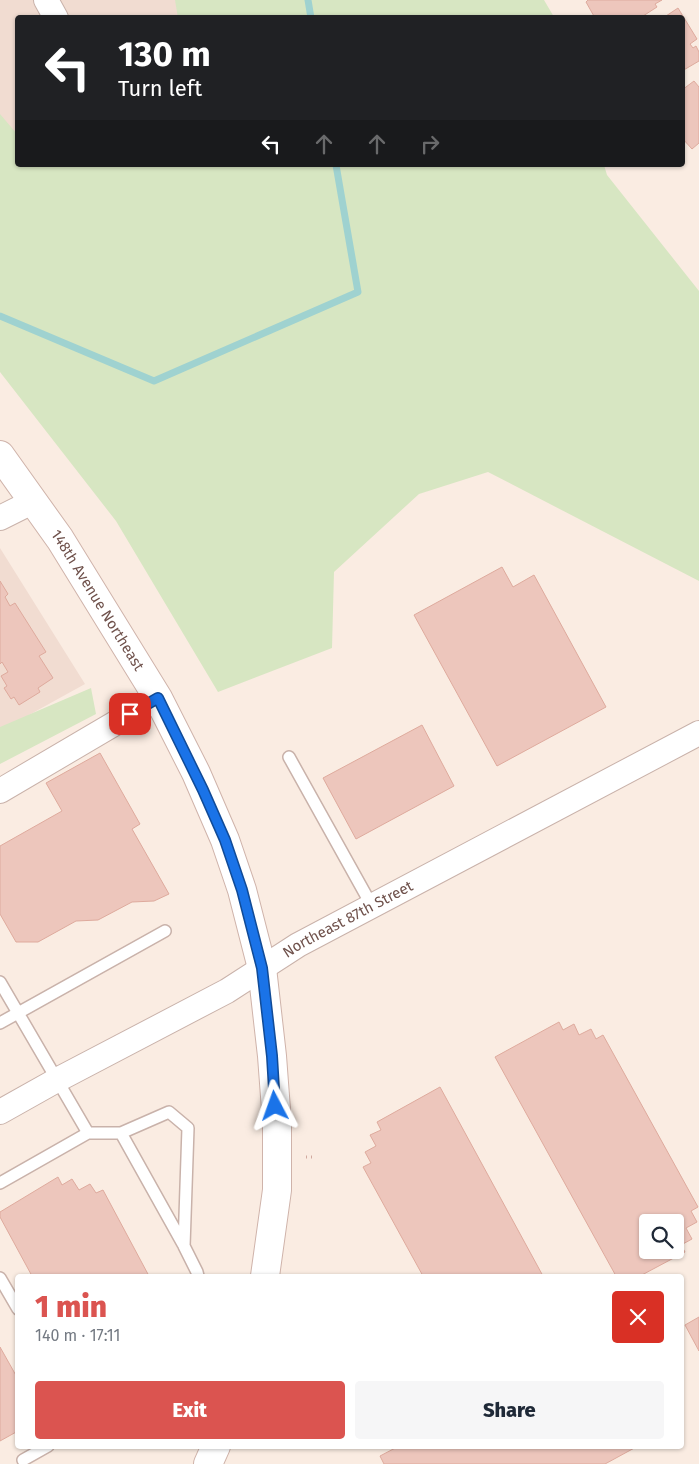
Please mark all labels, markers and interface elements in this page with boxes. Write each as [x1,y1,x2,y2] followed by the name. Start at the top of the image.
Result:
[118,33,211,75] text: 130 m
[35,35,100,100] icon: left
[118,75,202,102] text: Turn left
[257,130,285,158] icon: left
[310,130,338,158] icon: ahead
[363,130,391,158] icon: ahead
[416,130,444,158] icon: right
[47,526,148,674] street label: 148th Avenue Northeast
[109,693,151,735] pin
[116,700,144,728] icon: arrive
[279,877,417,961] street label: Northeast 87th Street
[248,1079,300,1131] position arrow
[639,1214,684,1259] map controls
[639,1214,684,1259] button: search
[35,1289,107,1325] text: 1 min
[612,1291,664,1343] button: close
[35,1326,121,1345] text: 140 m · 17:11
[35,1381,345,1439] button: Exit
[355,1381,664,1439] button: Share

